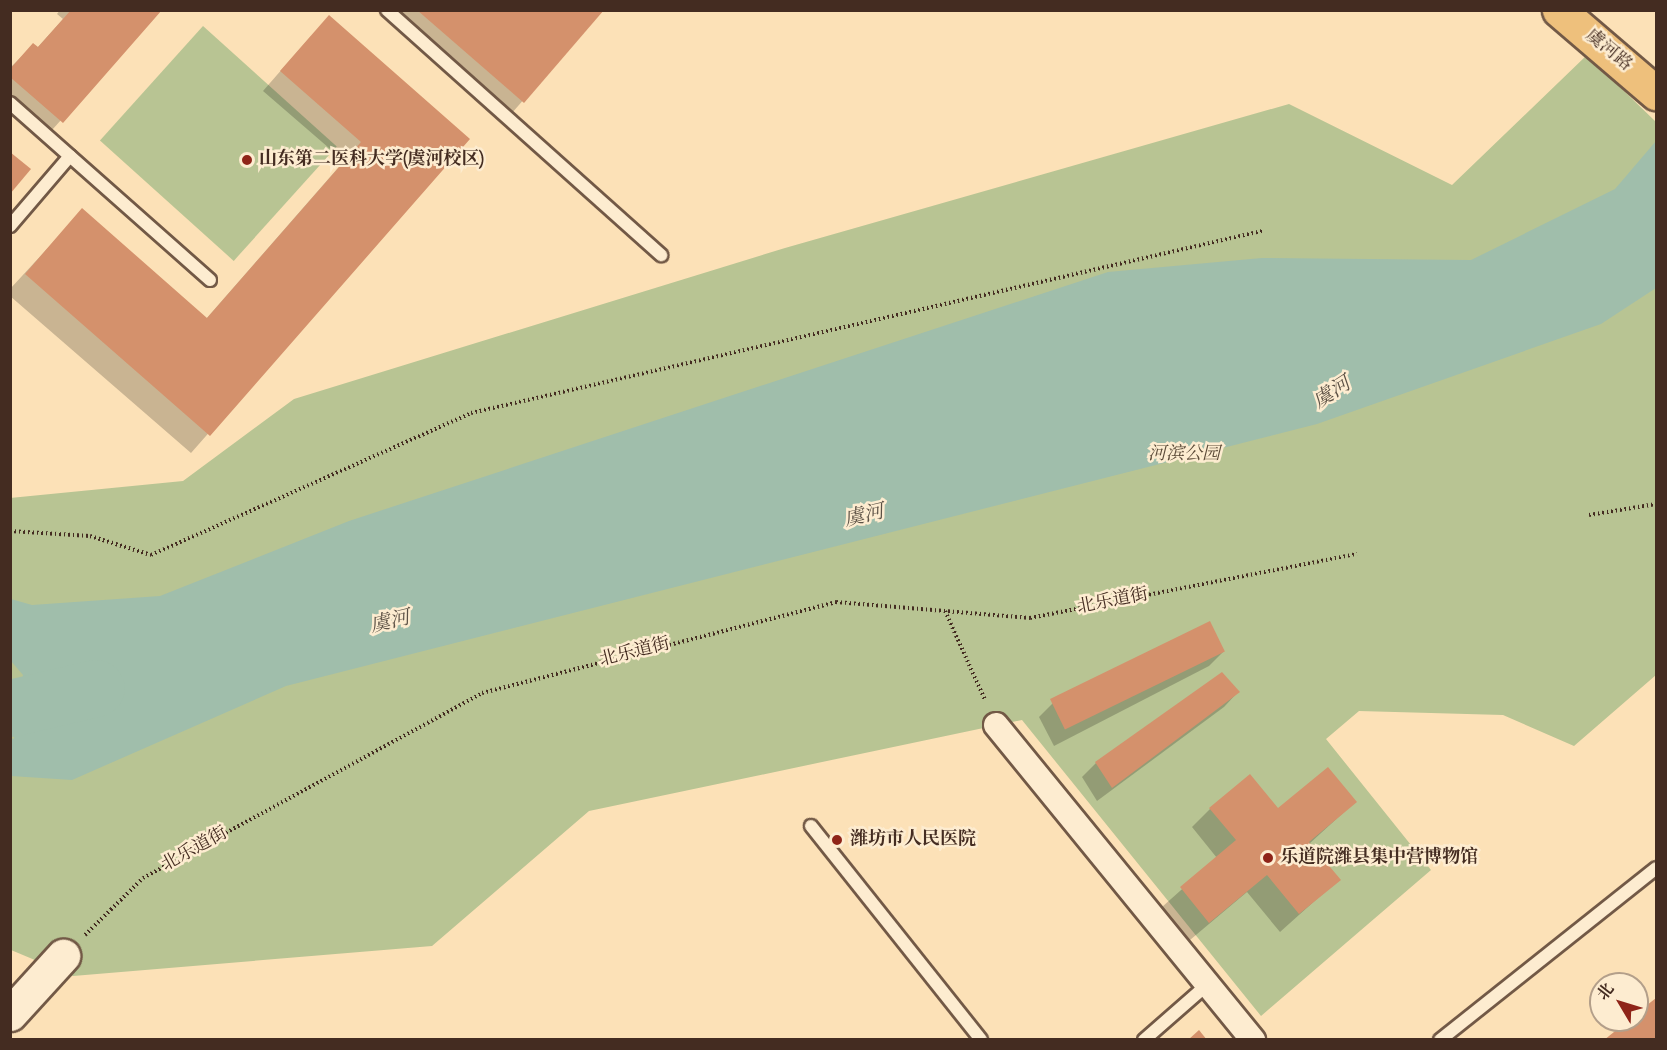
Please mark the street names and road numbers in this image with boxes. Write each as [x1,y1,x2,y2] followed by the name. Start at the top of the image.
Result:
[1580,25,1636,77] street label: 虞河路
[1076,585,1150,619] street label: 北乐道街
[597,634,673,672] street label: 北乐道街
[158,823,232,877] street label: 北乐道街

